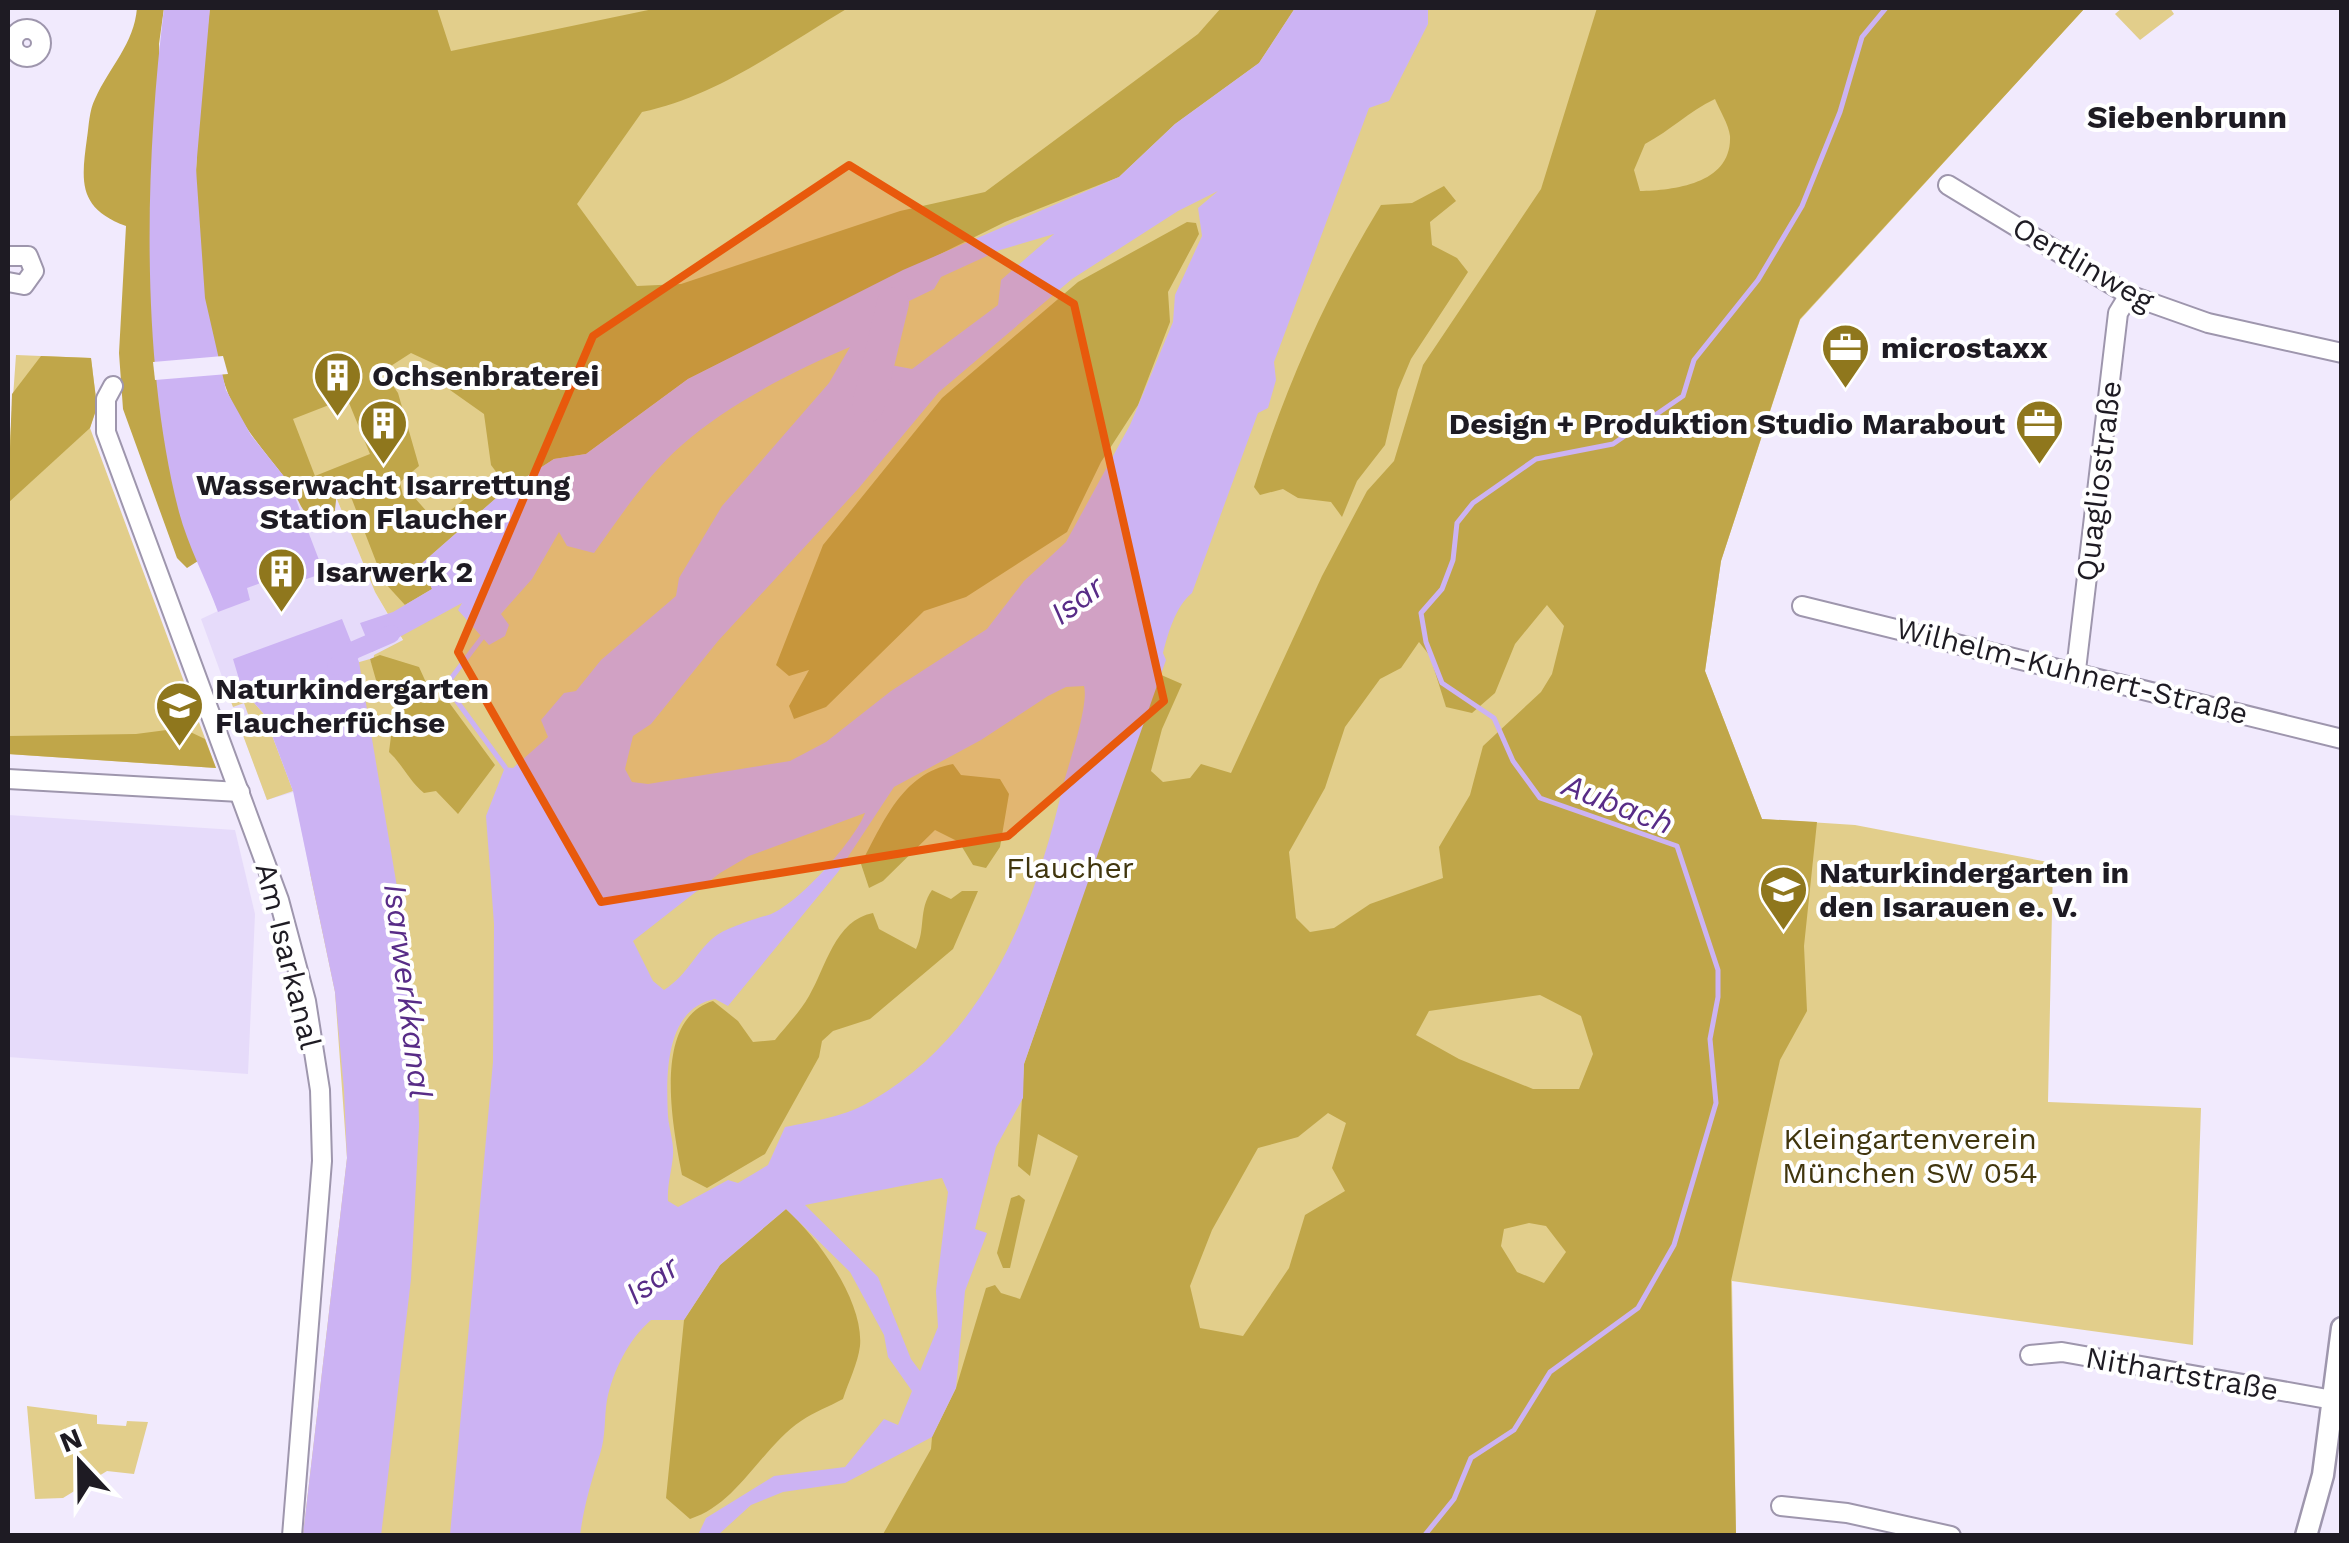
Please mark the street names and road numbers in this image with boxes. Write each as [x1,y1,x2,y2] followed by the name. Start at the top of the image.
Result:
[2007,209,2160,318] street label: Oertlinweg
[2069,379,2128,583] street label: Quagliostraße
[1893,610,2252,731] street label: Wilhelm-Kuhnert-Straße
[248,859,329,1053] street label: Am Isarkanal
[2083,1339,2281,1408] street label: Nithartstraße

